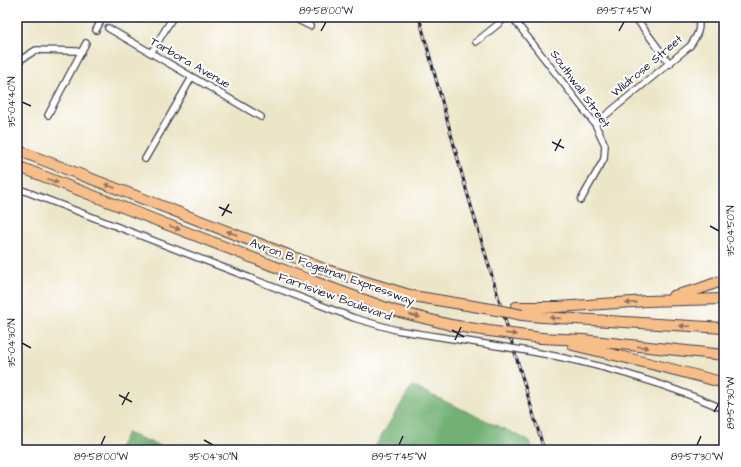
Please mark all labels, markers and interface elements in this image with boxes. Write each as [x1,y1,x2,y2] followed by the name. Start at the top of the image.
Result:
[299,4,354,18] text: 89°58'00"W
[597,4,652,18] text: 89°57'45"W
[608,31,687,101] street label: Wildrose Street
[147,33,234,93] street label: Tarbora Avenue
[546,46,614,132] street label: Southwall Street
[5,77,19,127] text: 35°04'40"N
[48,178,60,184] one-way arrow
[104,182,116,188] one-way arrow
[724,205,738,257] text: 35°04'50"N
[169,225,181,231] one-way arrow
[226,230,237,236] one-way arrow
[247,234,417,311] street label: Avron B Fogelman Expressway
[276,269,394,325] street label: Farrisview Boulevard
[625,299,637,306] one-way arrow
[409,313,421,319] one-way arrow
[548,315,561,321] one-way arrow
[5,318,19,368] text: 35°04'30"N
[678,323,691,329] one-way arrow
[505,331,517,337] one-way arrow
[637,343,649,350] one-way arrow
[724,376,738,429] text: 89°57'30"W
[74,450,129,464] text: 89°58'00"W
[188,450,238,464] text: 35°04'30"N
[372,450,427,464] text: 89°57'45"W
[671,450,724,464] text: 89°57'30"W

